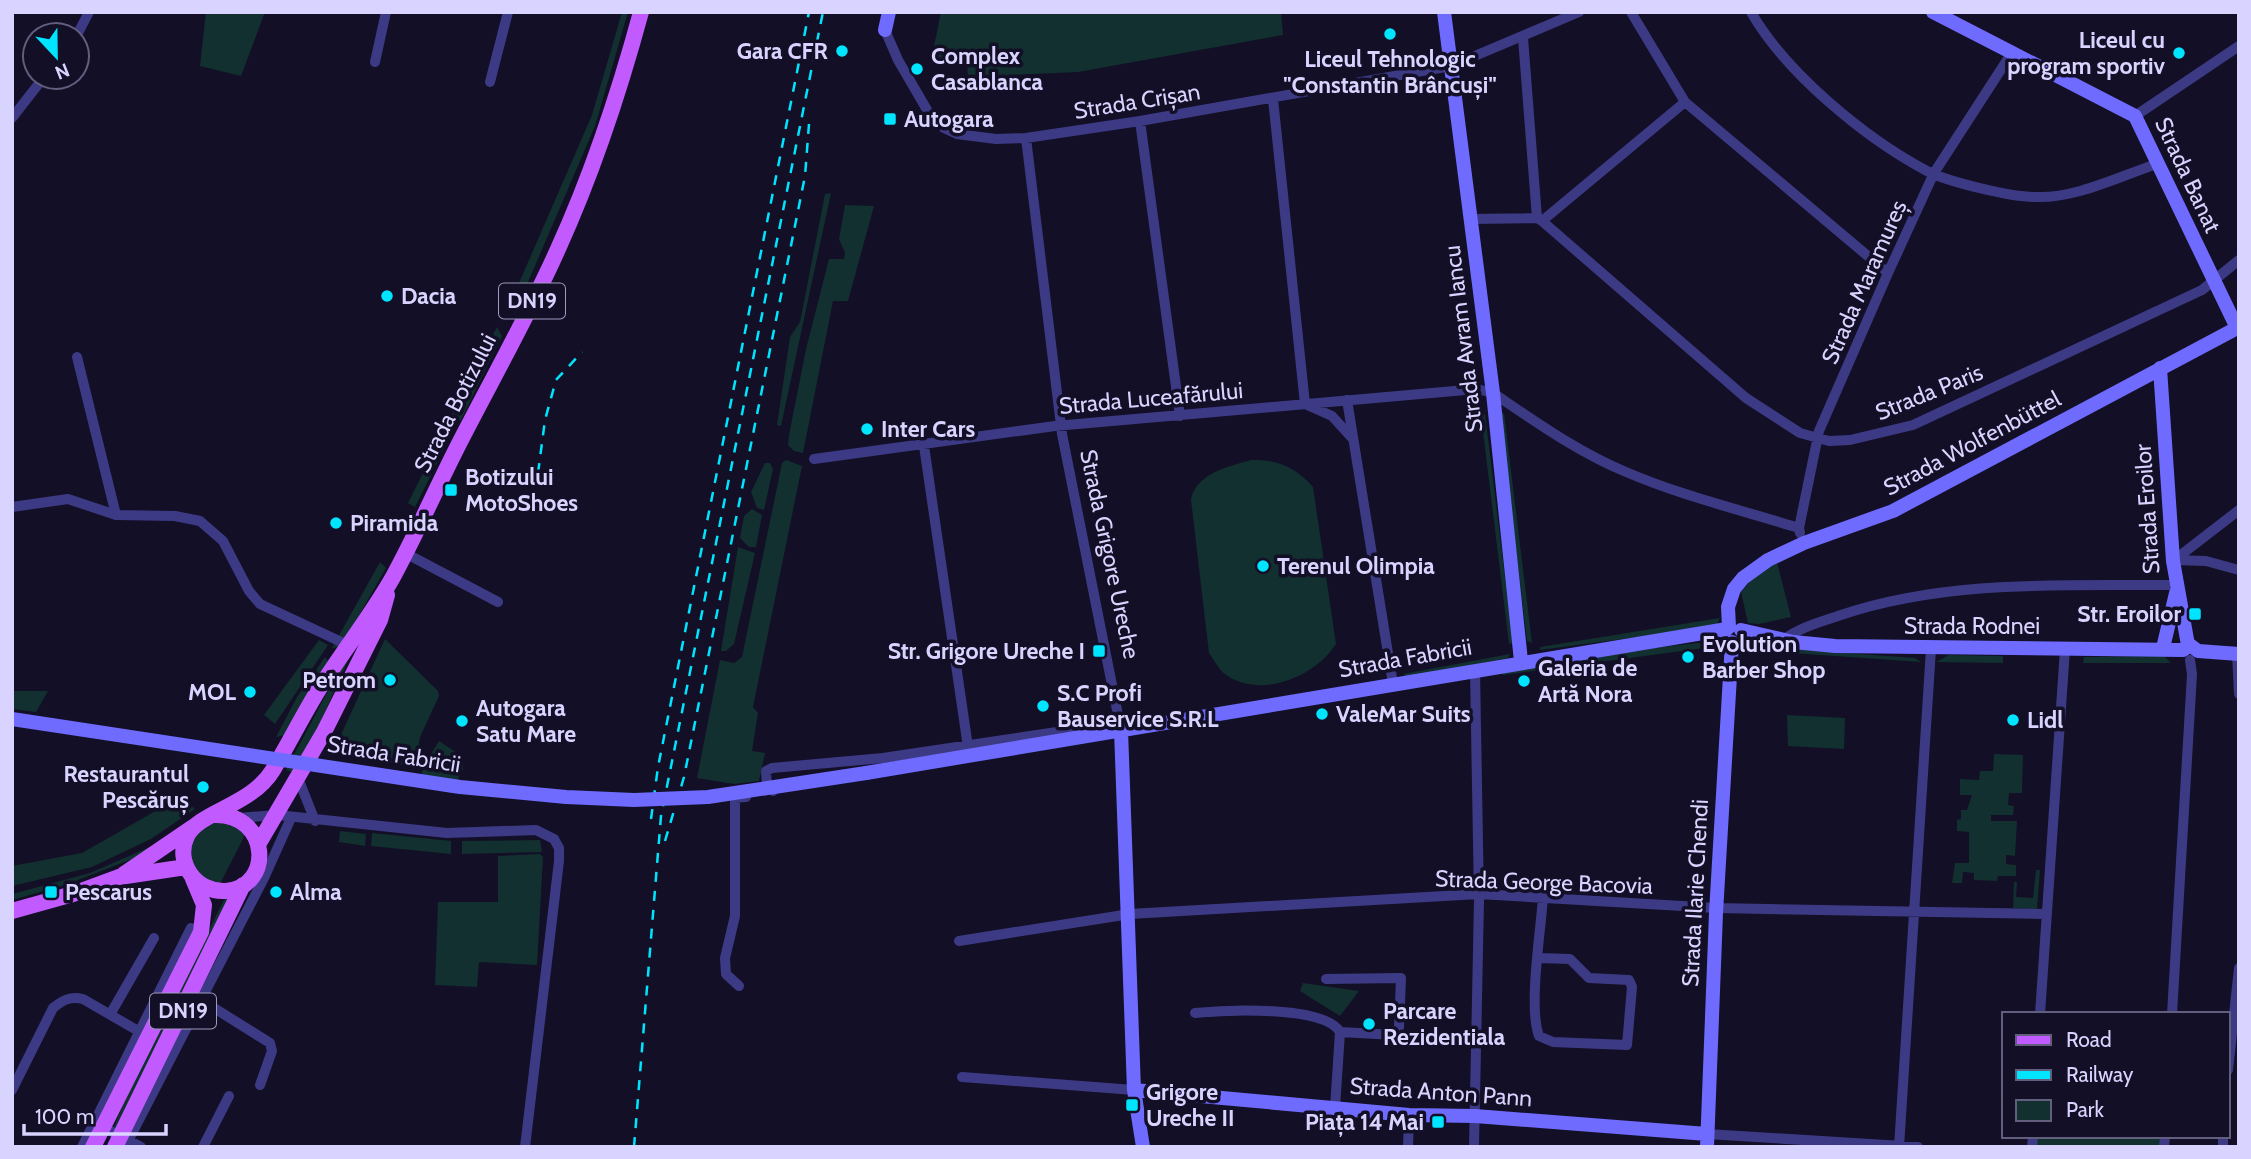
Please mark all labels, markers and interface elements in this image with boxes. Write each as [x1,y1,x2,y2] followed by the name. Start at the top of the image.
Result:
[21,21,91,91] north arrow
[1382,26,1398,42] marker: Liceul Tehnologic "Constantin Brâncuși"
[2007,26,2166,80] place label: Liceul cu program sportiv
[737,37,829,65] place label: Gara CFR
[931,42,1043,96] place label: Complex Casablanca
[834,43,850,59] marker: Gara CFR
[1283,45,1497,100] place label: Liceul Tehnologic "Constantin Brâncuși"
[2171,45,2187,61] marker: Liceul cu program sportiv
[52,58,73,84] text: N
[909,61,925,77] marker: Complex Casablanca
[1072,77,1202,126] street label: Strada Crișan
[904,105,994,133] place label: Autogara
[882,111,898,127] marker: Autogara
[2149,113,2227,237] street label: Strada Banat
[1815,196,1914,369] street label: Strada Maramureș
[1438,244,1488,434] street label: Strada Avram Iancu
[401,282,457,310] place label: Dacia
[499,284,565,318] road number: DN19
[379,288,395,304] marker: Dacia
[408,329,502,477] street label: Strada Botizului
[1871,358,1987,426] street label: Strada Paris
[1058,376,1244,420] street label: Strada Luceafărului
[1879,384,2066,501] street label: Strada Wolfenbüttel
[881,415,975,443] place label: Inter Cars
[859,421,875,437] marker: Inter Cars
[2128,442,2166,575] street label: Strada Eroilor
[1074,447,1146,661] street label: Strada Grigore Ureche
[465,463,578,517] place label: Botizului MotoShoes
[443,482,459,498] marker: Botizului MotoShoes
[350,509,439,537] place label: Piramida
[328,515,344,531] marker: Piramida
[1277,552,1435,580] place label: Terenul Olimpia
[1255,558,1271,574] marker: Terenul Olimpia
[2077,600,2181,628] place label: Str. Eroilor
[2187,606,2203,622] marker: Str. Eroilor
[1904,612,2040,640] street label: Strada Rodnei
[1702,630,1825,684] place label: Evolution Barber Shop
[1336,633,1474,683] street label: Strada Fabricii
[888,637,1085,665] place label: Str. Grigore Ureche I
[1091,643,1107,659] marker: Str. Grigore Ureche I
[1680,649,1696,665] marker: Evolution Barber Shop
[1538,654,1637,708] place label: Galeria de Artă Nora
[302,666,376,694] place label: Petrom
[382,672,398,688] marker: Petrom
[1516,673,1532,689] marker: Galeria de Artă Nora
[188,678,236,706] place label: MOL
[1057,679,1219,733] place label: S.C Profi Bauservice S.R.L
[242,684,258,700] marker: MOL
[476,694,576,748] place label: Autogara Satu Mare
[1035,698,1051,714] marker: S.C Profi Bauservice S.R.L
[1336,700,1471,728] place label: ValeMar Suits
[1314,706,1330,722] marker: ValeMar Suits
[2027,706,2063,734] place label: Lidl
[2005,712,2021,728] marker: Lidl
[454,713,470,729] marker: Autogara Satu Mare
[325,730,463,778] street label: Strada Fabricii
[63,760,189,815] place label: Restaurantul Pescăruș
[195,779,211,795] marker: Restaurantul Pescăruș
[1676,798,1714,988] street label: Strada Ilarie Chendi
[1435,864,1653,900] street label: Strada George Bacovia
[65,878,152,906] place label: Pescarus
[290,878,342,906] place label: Alma
[43,884,59,900] marker: Pescarus
[268,884,284,900] marker: Alma
[150,993,216,1028] road number: DN19
[1383,997,1506,1051] place label: Parcare Rezidentiala
[2002,1012,2230,1138] legend
[1361,1016,1377,1032] marker: Parcare Rezidentiala
[2066,1027,2112,1052] text: Road
[2066,1062,2134,1087] text: Railway
[1349,1072,1533,1112] street label: Strada Anton Pann
[1146,1078,1235,1132] place label: Grigore Ureche II
[24,1092,166,1136] scale bar
[1124,1097,1140,1113] marker: Grigore Ureche II
[2066,1097,2104,1122] text: Park
[35,1104,94,1129] text: 100 m
[1305,1108,1424,1137] place label: Piața 14 Mai
[1430,1114,1446,1130] marker: Piața 14 Mai

